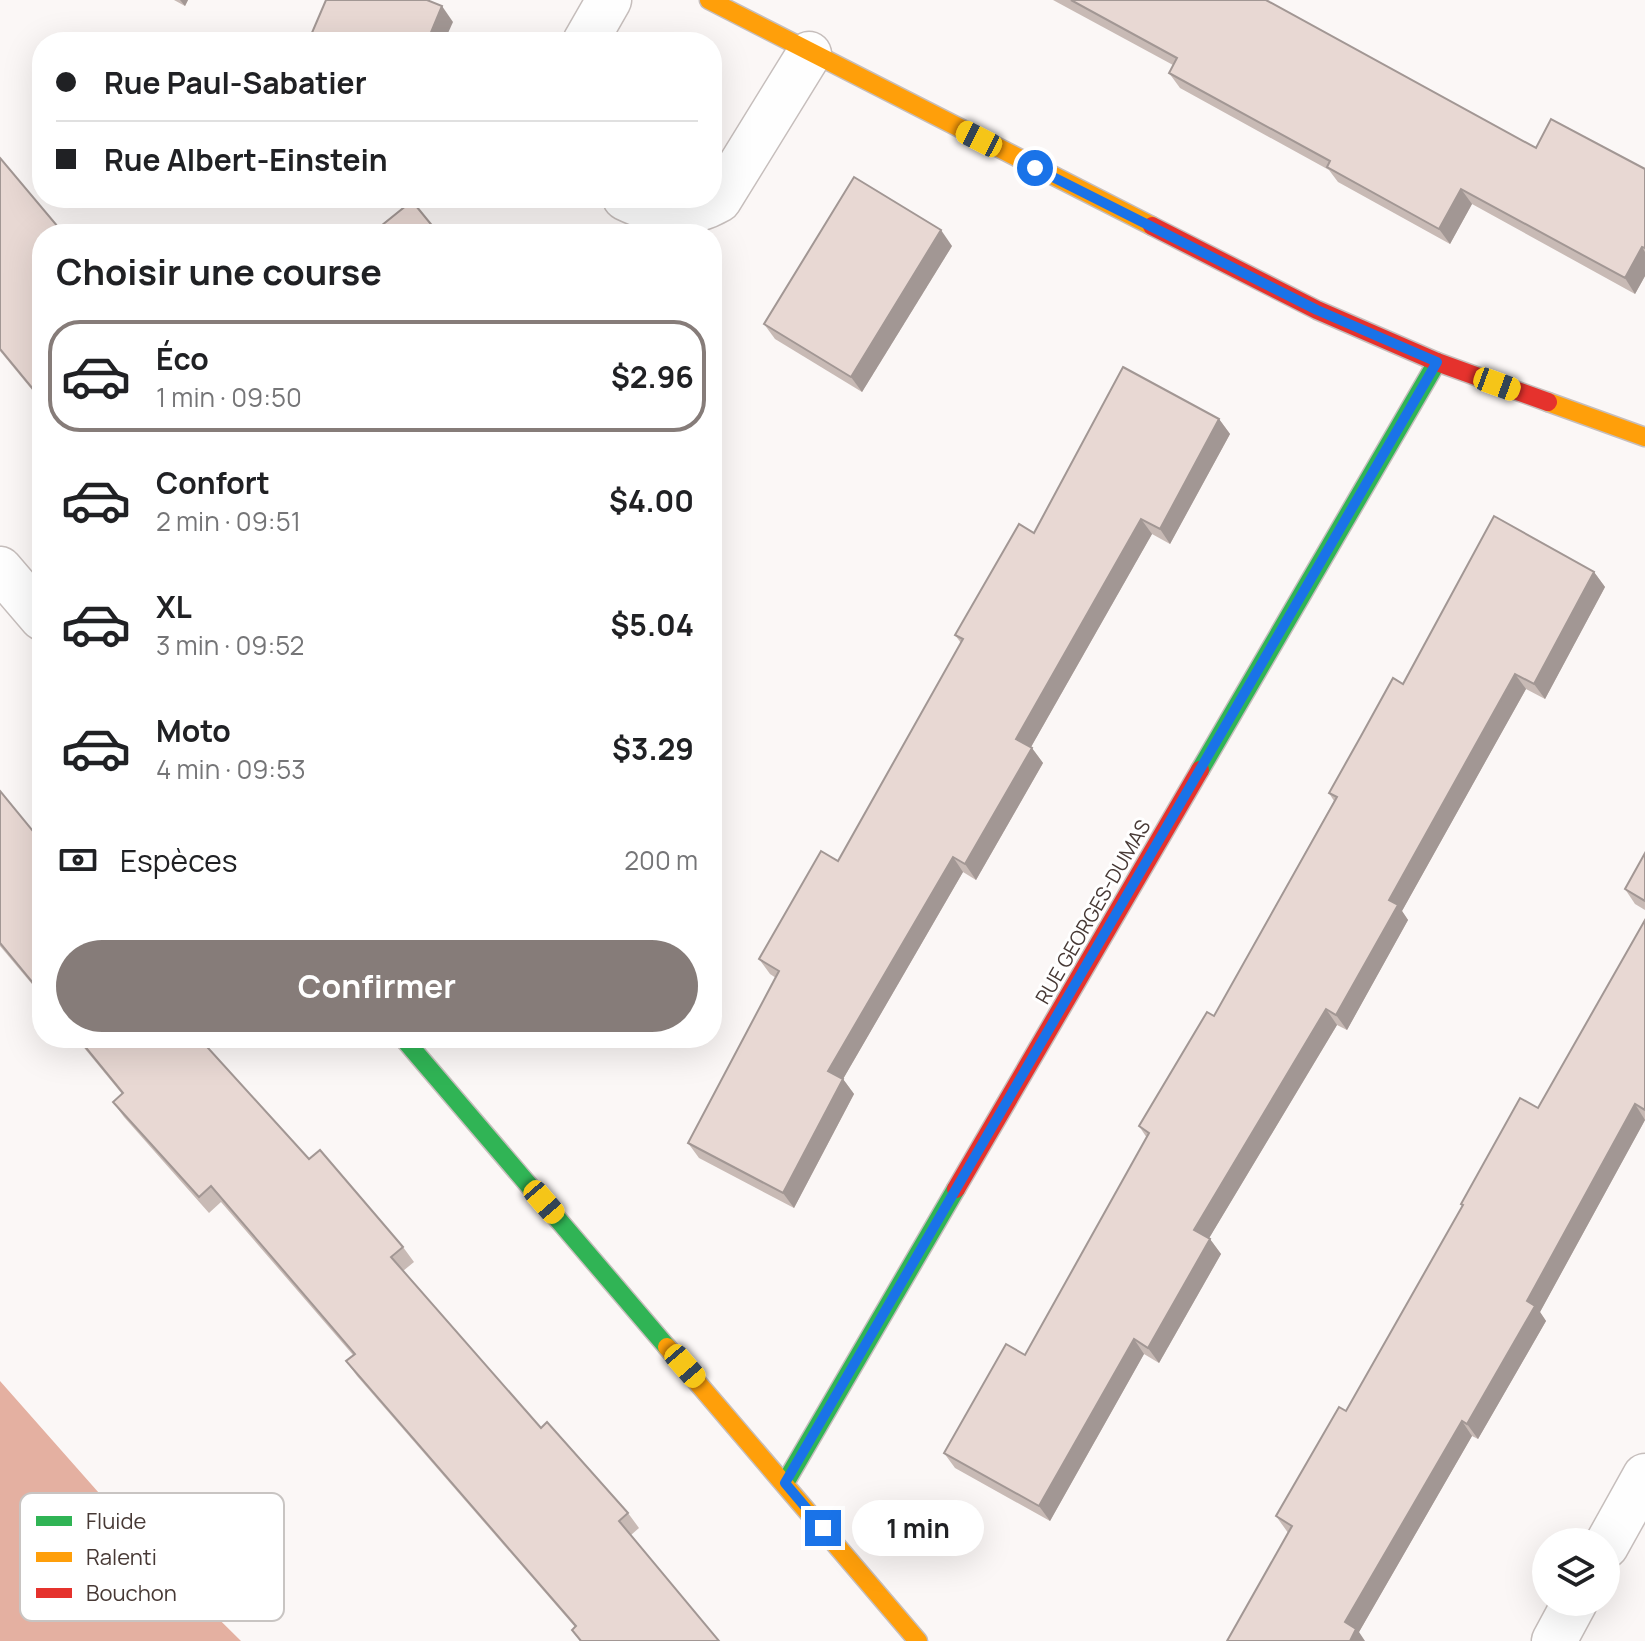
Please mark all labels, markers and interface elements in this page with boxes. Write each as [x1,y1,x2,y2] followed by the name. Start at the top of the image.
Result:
[104,62,367,103] text: Rue Paul-Sabatier
[952,117,1006,161] car
[104,139,388,180] text: Rue Albert-Einstein
[1017,150,1053,186] route start
[56,247,382,296] text: Choisir une course
[156,338,209,379] text: Éco
[60,340,132,412] icon: car
[611,356,694,397] text: $2.96
[1470,365,1524,403] car
[156,379,302,415] text: 1 min · 09:50
[156,462,270,503] text: Confort
[60,464,132,536] icon: car
[609,480,694,521] text: $4.00
[156,503,301,539] text: 2 min · 09:51
[156,586,192,627] text: XL
[60,588,132,660] icon: car
[610,604,694,645] text: $5.04
[156,627,304,663] text: 3 min · 09:52
[156,710,231,751] text: Moto
[60,712,132,784] icon: car
[612,728,694,769] text: $3.29
[156,751,306,787] text: 4 min · 09:53
[1029,815,1156,1009] street label: RUE GEORGES-DUMAS
[56,838,100,882] icon: cash
[120,840,238,881] text: Espèces
[624,842,698,878] text: 200 m
[56,940,698,1032] button: Confirmer
[519,1176,569,1228] car
[660,1340,710,1392] car
[20,1493,284,1621] legend
[851,1500,983,1556] callout: 1 min
[86,1506,146,1536] text: Fluide
[805,1510,841,1546] route end
[886,1510,950,1546] text: 1 min
[1532,1528,1620,1616] map controls
[1532,1528,1620,1616] button: layers
[86,1542,157,1572] text: Ralenti
[86,1578,177,1608] text: Bouchon

